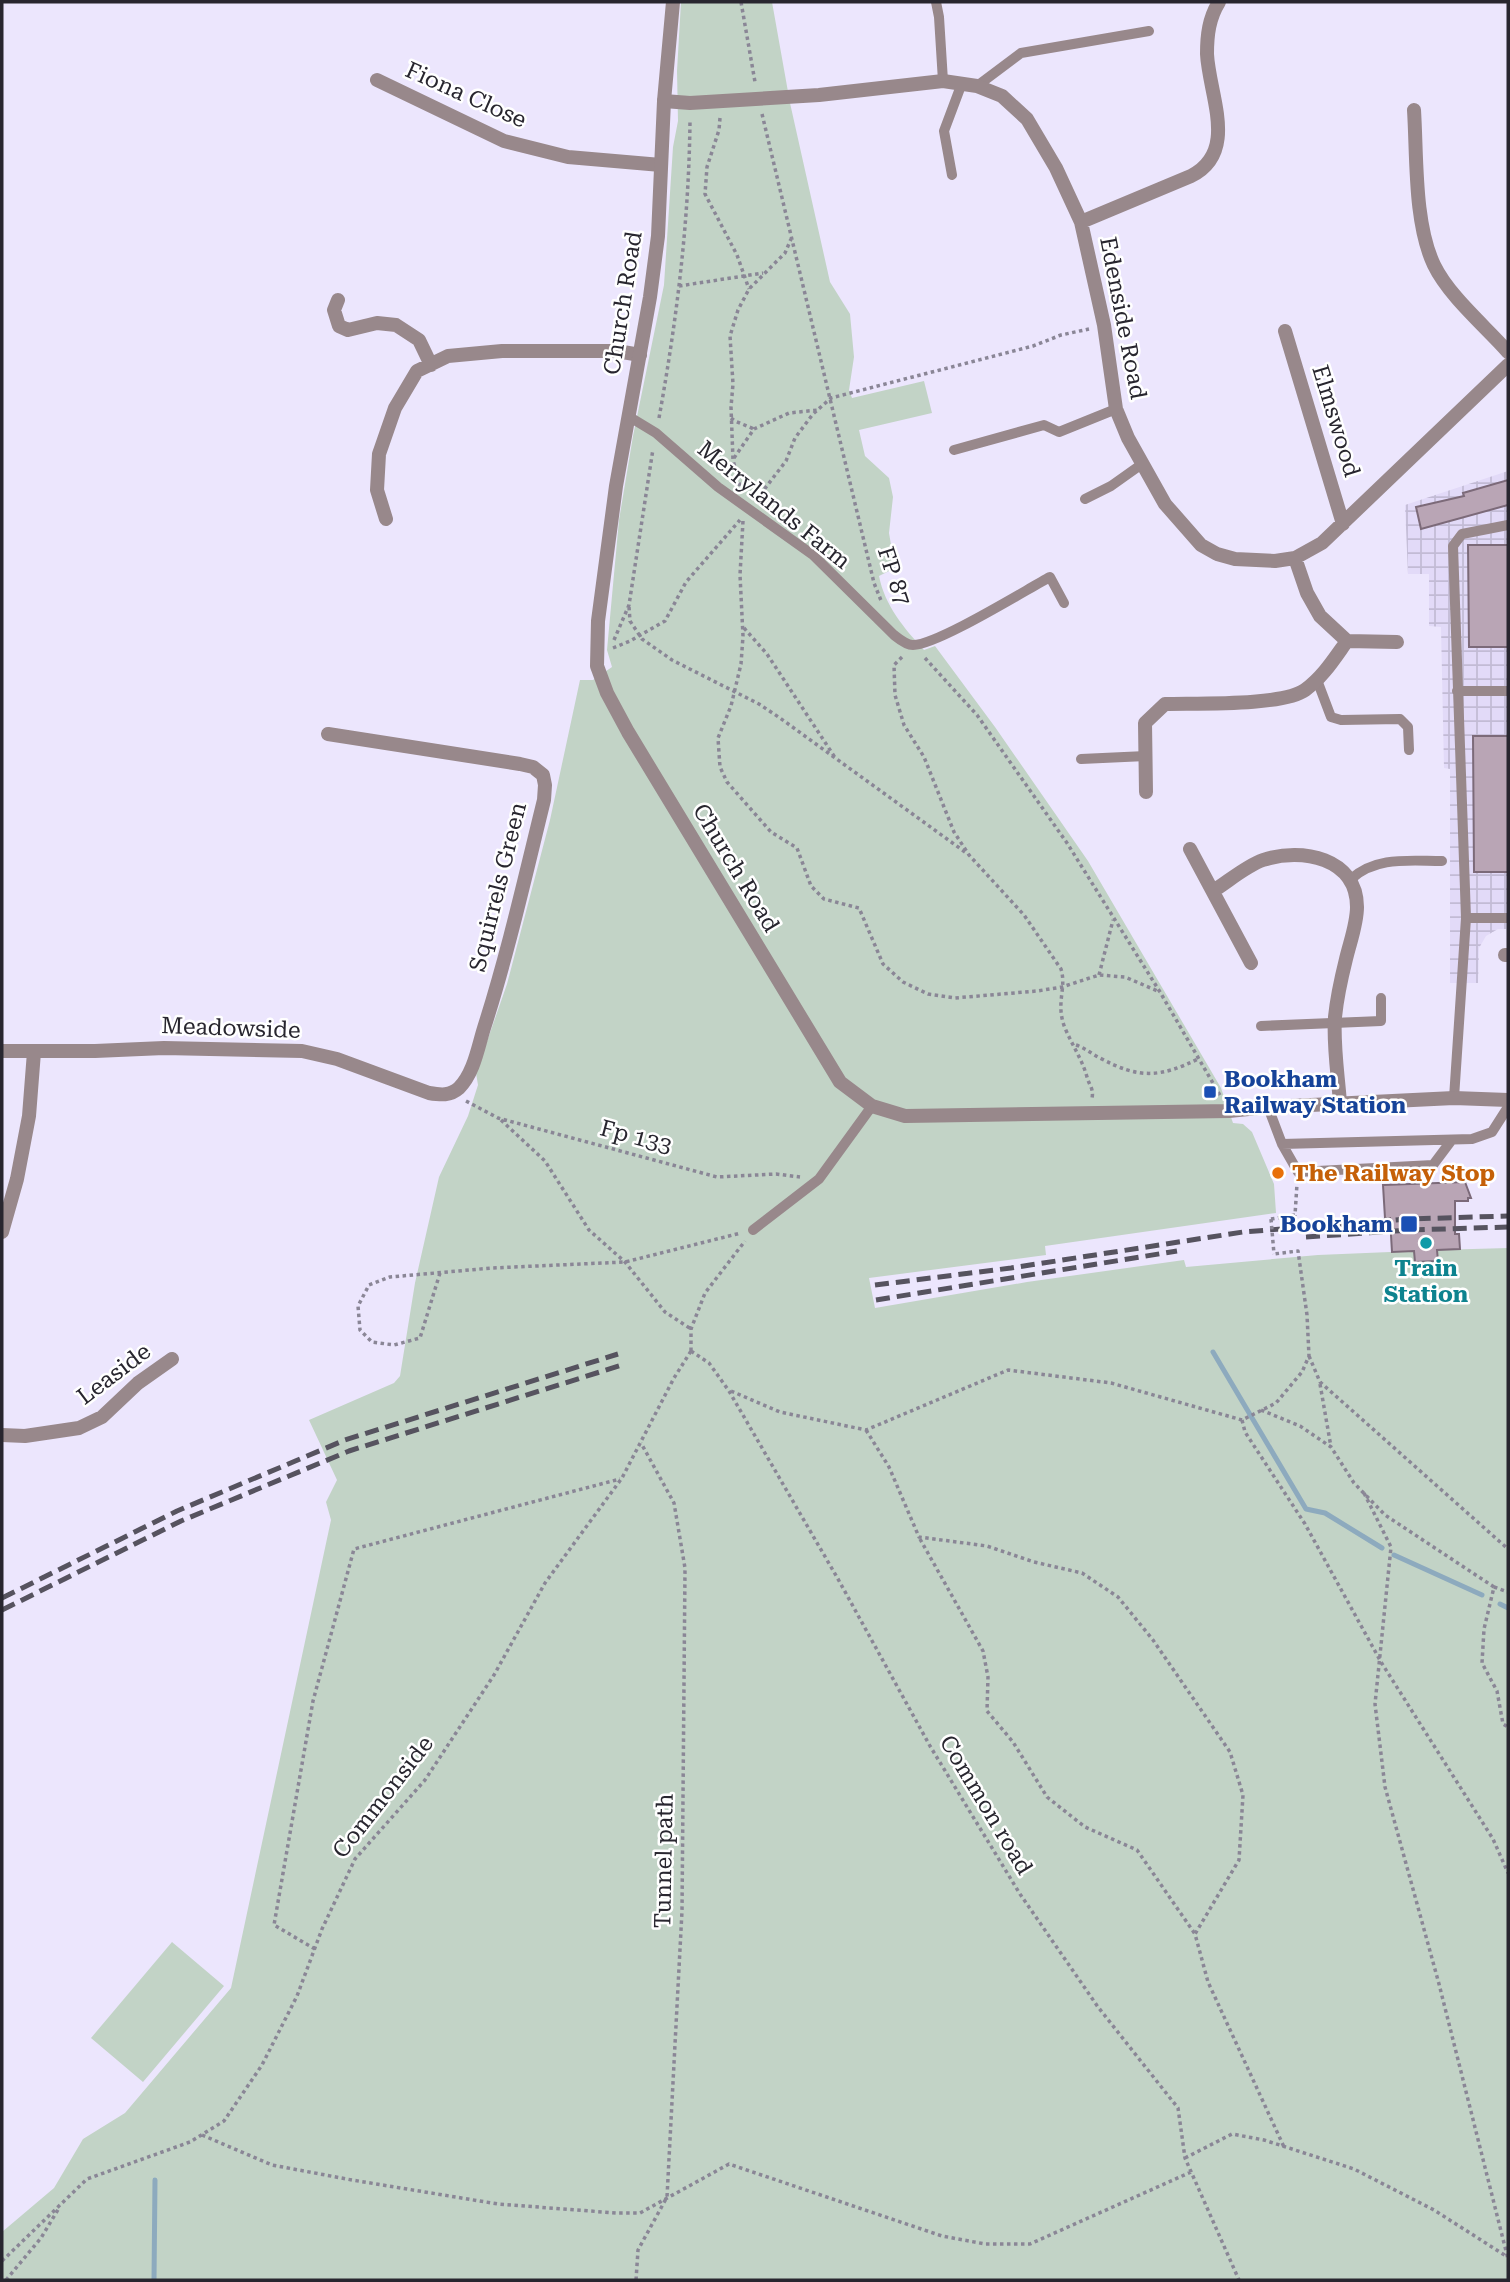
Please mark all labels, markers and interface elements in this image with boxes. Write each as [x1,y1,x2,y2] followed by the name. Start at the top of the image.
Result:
[401,56,531,134] street label: Fiona Close
[598,229,648,377] street label: Church Road
[1094,234,1152,402] street label: Edenside Road
[1306,362,1366,480] street label: Elmswood
[692,435,856,575] street label: Merrylands Farm
[872,543,916,609] street label: FP 87
[464,799,532,974] street label: Squirrels Green
[687,799,785,937] street label: Church Road
[161,1012,301,1044] street label: Meadowside
[1224,1066,1407,1119] place label: Bookham Railway Station
[1202,1084,1218,1100] marker: Bookham Railway Station
[597,1115,675,1159] street label: Fp 133
[1292,1160,1495,1187] place label: The Railway Stop
[1270,1165,1286,1181] marker: The Railway Stop
[1280,1211,1393,1238] place label: Bookham
[1399,1214,1419,1234] marker: Bookham
[1418,1235,1434,1251] marker: Train Station
[1384,1255,1469,1308] place label: Train Station
[72,1338,156,1410] street label: Leaside
[327,1731,439,1863] street label: Commonside
[934,1731,1038,1880] street label: Common road
[649,1793,679,1929] street label: Tunnel path

